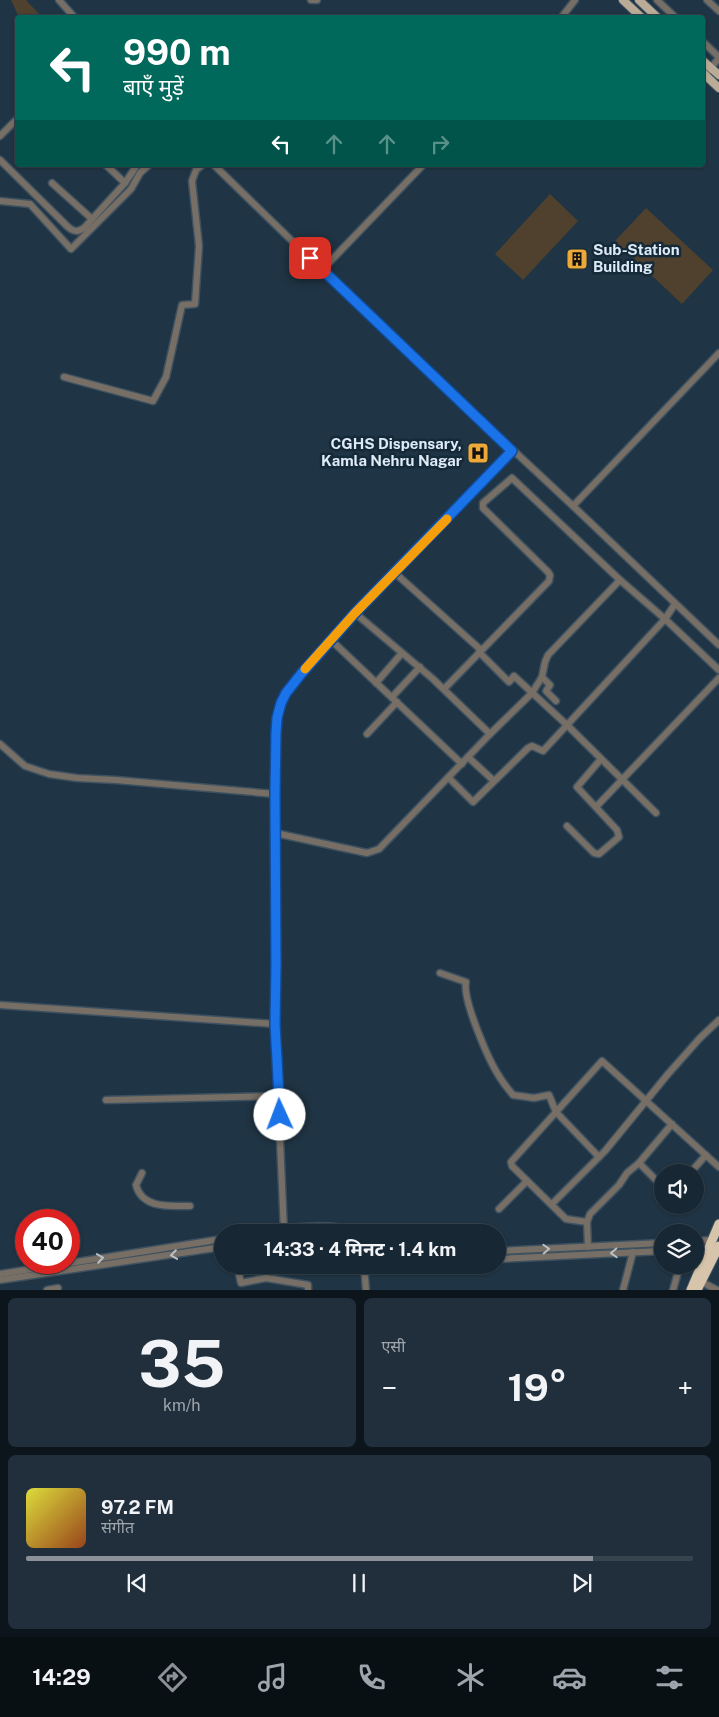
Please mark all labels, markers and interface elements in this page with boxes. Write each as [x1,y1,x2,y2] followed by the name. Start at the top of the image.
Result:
[123,32,231,73] text: 990 m
[40,35,105,100] icon: left
[123,74,184,100] text: बाएँ मुड़ें
[267,130,295,158] icon: left
[320,130,348,158] icon: ahead
[373,130,401,158] icon: ahead
[426,130,454,158] icon: right
[289,237,331,279] pin
[593,241,680,275] place label: Sub-Station Building
[296,244,324,272] icon: arrive
[565,247,589,271] building icon: Sub-Station Building
[321,435,462,469] place label: CGHS Dispensary, Kamla Nehru Nagar
[466,441,490,465] hospital icon: CGHS Dispensary, Kamla Nehru Nagar
[253,1088,305,1140] position arrow
[654,1164,704,1274] map controls
[654,1164,704,1214] button: sound
[15,1209,80,1274] speed limit sign: 40
[654,1224,704,1274] button: layers
[264,1238,456,1260] text: 14:33 · 4 मिनट · 1.4 km
[542,1243,550,1254] one-way arrow
[610,1247,618,1258] one-way arrow
[170,1249,178,1260] one-way arrow
[96,1254,104,1264] one-way arrow
[138,1325,225,1402] text: 35
[382,1337,405,1356] text: एसी
[508,1365,567,1410] text: 19°
[382,1371,397,1404] text: −
[677,1371,693,1404] text: +
[163,1396,201,1415] text: km/h
[101,1496,174,1518] text: 97.2 FM
[101,1518,134,1537] text: संगीत
[123,1569,151,1597] icon: previous
[345,1569,373,1597] icon: pause
[568,1569,596,1597] icon: next
[155,1660,190,1695] icon: directions
[255,1660,290,1695] icon: music
[354,1660,389,1695] icon: phone
[453,1660,488,1695] icon: climate
[552,1660,587,1695] icon: car
[652,1660,687,1695] icon: filters
[32,1664,91,1690] text: 14:29

